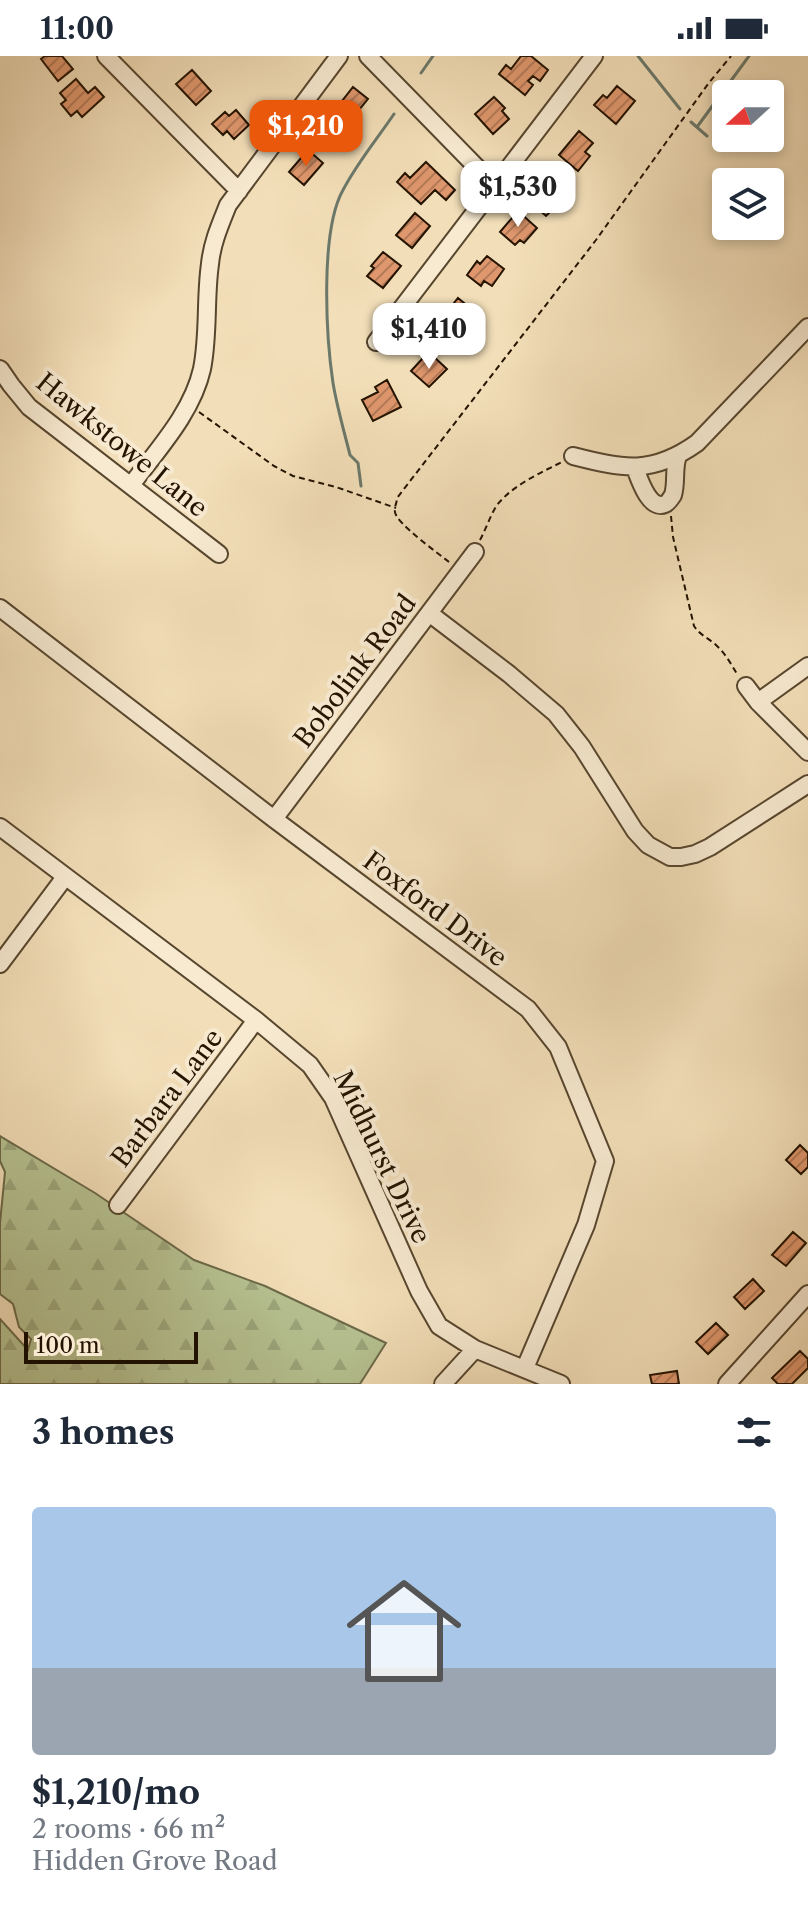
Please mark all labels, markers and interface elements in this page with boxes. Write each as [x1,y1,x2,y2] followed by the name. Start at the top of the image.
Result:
[40,10,114,47] text: 11:00
[712,80,784,152] north arrow
[712,80,784,240] map controls
[241,100,371,168] pin: $1,210
[268,110,344,142] text: $1,210
[453,161,583,229] pin: $1,530
[712,168,784,240] button: layers
[479,171,557,203] text: $1,530
[364,303,494,371] pin: $1,410
[391,313,467,345] text: $1,410
[30,366,214,524] street label: Hawkstowe Lane
[287,588,423,754] street label: Bobolink Road
[357,844,513,974] street label: Foxford Drive
[105,1022,229,1174] street label: Barbara Lane
[326,1065,438,1249] street label: Midhurst Drive
[24,1328,198,1364] scale bar
[36,1332,99,1359] text: 100 m
[732,1410,776,1454] icon: filters
[32,1411,175,1453] text: 3 homes
[332,1559,476,1703] icon: home
[32,1771,200,1813] text: $1,210/mo
[32,1813,225,1845] text: 2 rooms · 66 m²
[32,1845,278,1877] text: Hidden Grove Road

